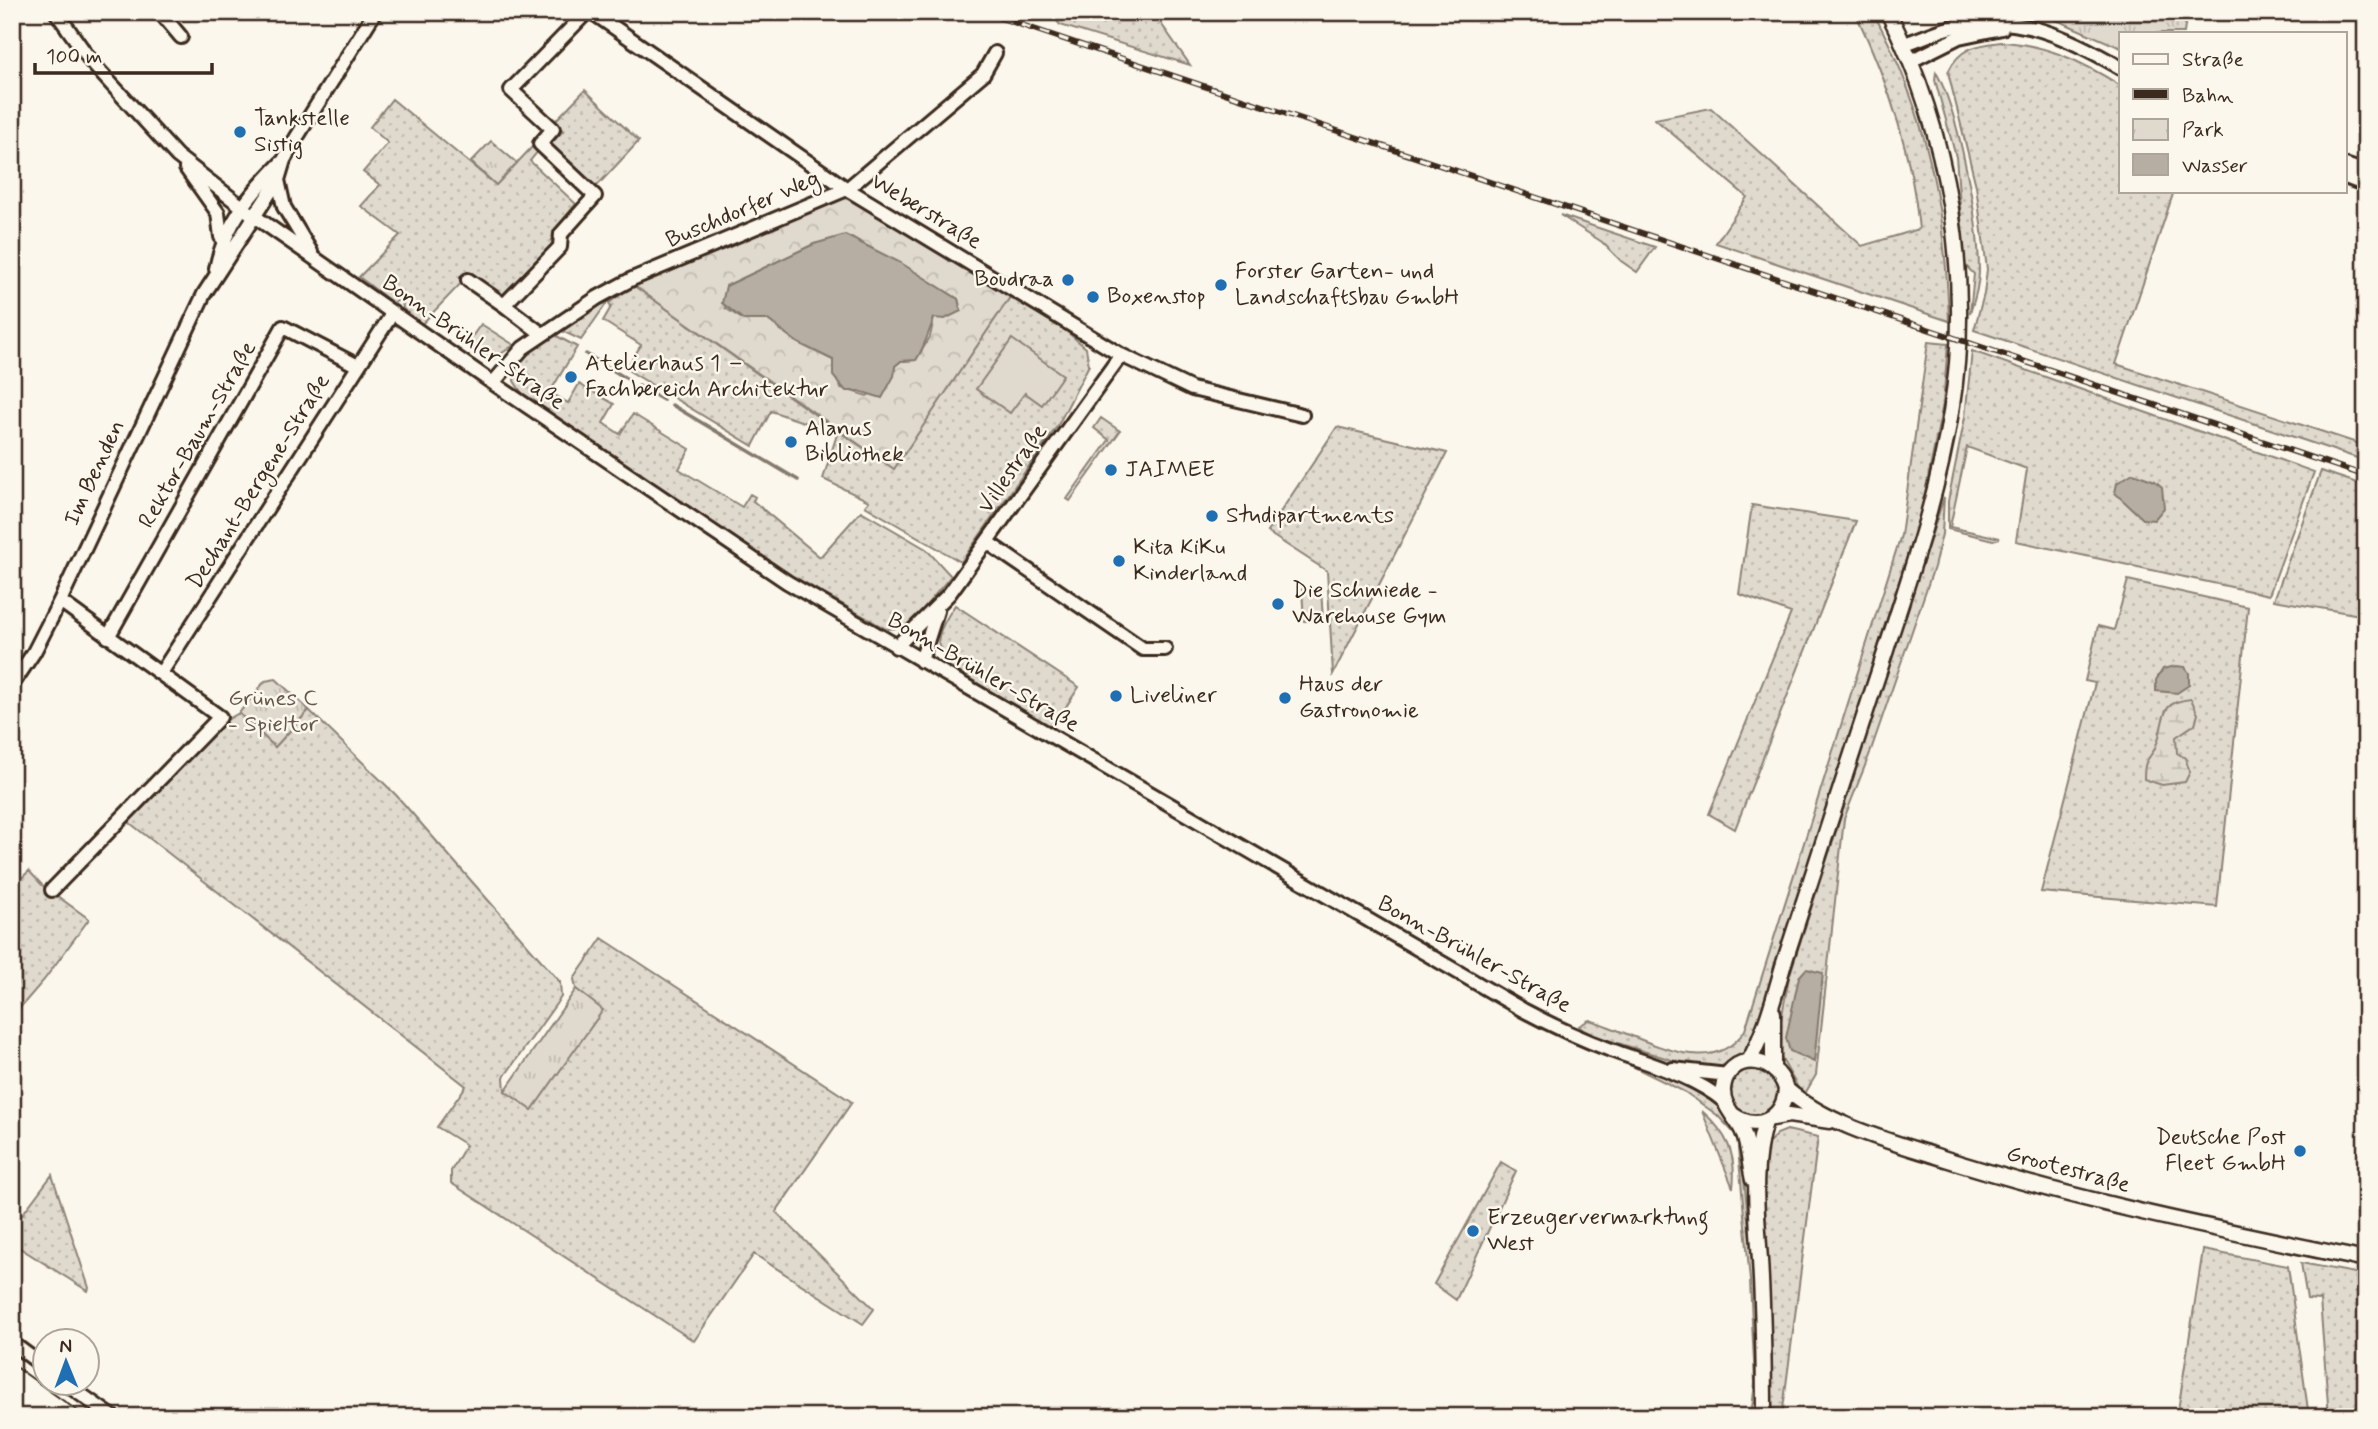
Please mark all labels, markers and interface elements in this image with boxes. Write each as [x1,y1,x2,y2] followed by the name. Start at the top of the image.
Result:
[35,32,212,76] scale bar
[2119,32,2346,192] legend
[46,43,102,71] text: 100 m
[2182,46,2244,74] text: Straße
[2182,82,2234,110] text: Bahn
[254,104,350,160] place label: Tankstelle Sistig
[2182,116,2224,144] text: Park
[232,124,248,140] marker: Tankstelle Sistig
[2182,152,2248,180] text: Wasser
[662,164,825,258] street label: Buschdorfer Weg
[865,167,987,257] street label: Weberstraße
[1235,257,1459,313] place label: Forster Garten- und Landschaftsbau GmbH
[974,265,1054,295] place label: Boudraa
[375,268,571,418] street label: Bonn-Brühler-Straße
[1060,272,1076,288] marker: Boudraa
[1213,277,1229,293] marker: Forster Garten- und Landschaftsbau GmbH
[1107,282,1206,312] place label: Boxenstop
[1085,289,1101,305] marker: Boxenstop
[132,336,264,534] street label: Rektor-Baum-Straße
[585,349,829,405] place label: Atelierhaus 1 – Fachbereich Architektur
[180,369,339,596] street label: Dechant-Bergene-Straße
[563,369,579,385] marker: Atelierhaus 1 – Fachbereich Architektur
[805,414,904,470] place label: Alanus Bibliothek
[57,415,133,531] street label: Im Benden
[971,418,1055,520] street label: Villestraße
[783,434,799,450] marker: Alanus Bibliothek
[1125,455,1215,485] place label: JAIMEE
[1103,462,1119,478] marker: JAIMEE
[1226,501,1394,531] place label: Studipartments
[1204,508,1220,524] marker: Studipartments
[1133,533,1247,589] place label: Kita KiKu Kinderland
[1111,553,1127,569] marker: Kita KiKu Kinderland
[1292,576,1446,632] place label: Die Schmiede - Warehouse Gym
[1270,596,1286,612] marker: Die Schmiede - Warehouse Gym
[881,606,1085,740] street label: Bonn-Brühler-Straße
[1299,670,1419,726] place label: Haus der Gastronomie
[1130,681,1217,711] place label: Liveliner
[228,684,319,740] park label: Grünes C - Spieltor
[1108,688,1124,704] marker: Liveliner
[1277,690,1293,706] marker: Haus der Gastronomie
[1372,889,1576,1021] street label: Bonn-Brühler-Straße
[2156,1123,2286,1179] place label: Deutsche Post Fleet GmbH
[2003,1139,2133,1201] street label: Grootestraße
[2292,1143,2308,1159] marker: Deutsche Post Fleet GmbH
[1487,1203,1709,1259] place label: Erzeugervermarktung West
[1465,1223,1481,1239] marker: Erzeugervermarktung West
[32,1328,102,1398] north arrow
[59,1334,72,1359] text: N

